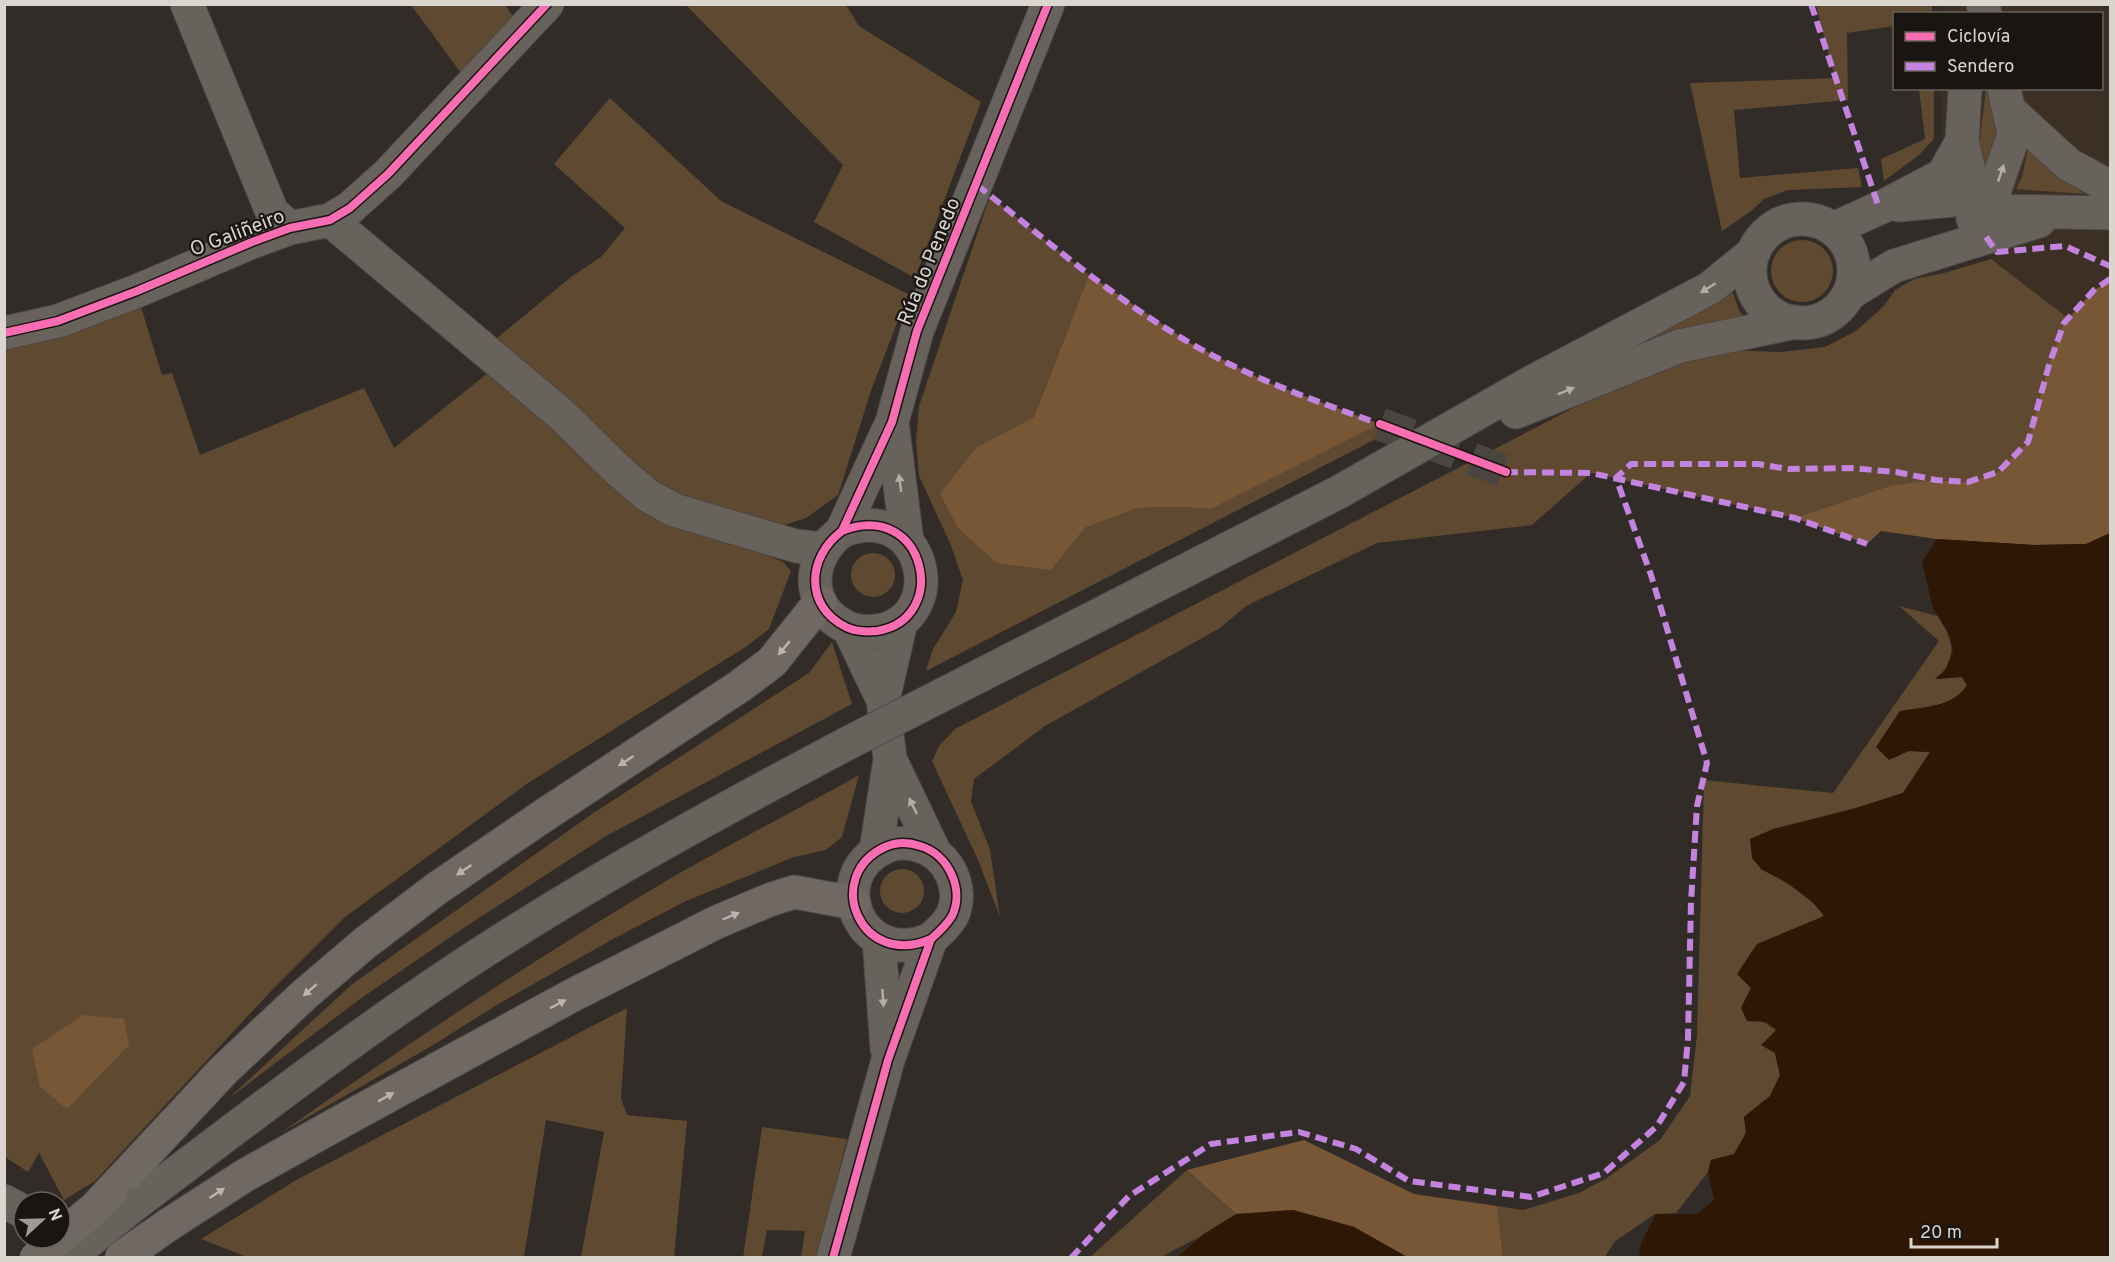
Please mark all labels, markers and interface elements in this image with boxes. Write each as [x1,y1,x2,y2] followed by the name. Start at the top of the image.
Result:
[1893,12,2103,90] legend
[1947,26,2010,49] text: Ciclovía
[1947,56,2014,79] text: Sendero
[1996,163,2006,181] one-way arrow
[892,194,967,329] street label: Rúa do Penedo
[187,204,289,264] street label: O Galiñeiro
[1700,282,1716,293] one-way arrow
[1557,386,1575,396] one-way arrow
[895,473,904,492] one-way arrow
[778,640,791,655] one-way arrow
[618,756,634,767] one-way arrow
[908,797,918,815] one-way arrow
[456,864,472,875] one-way arrow
[723,911,741,921] one-way arrow
[303,983,318,996] one-way arrow
[878,989,888,1008] one-way arrow
[549,999,566,1009] one-way arrow
[378,1092,395,1102] one-way arrow
[209,1188,225,1199] one-way arrow
[12,1190,72,1250] north arrow
[43,1206,65,1224] text: N
[1911,1211,1996,1249] scale bar
[1920,1222,1962,1245] text: 20 m

